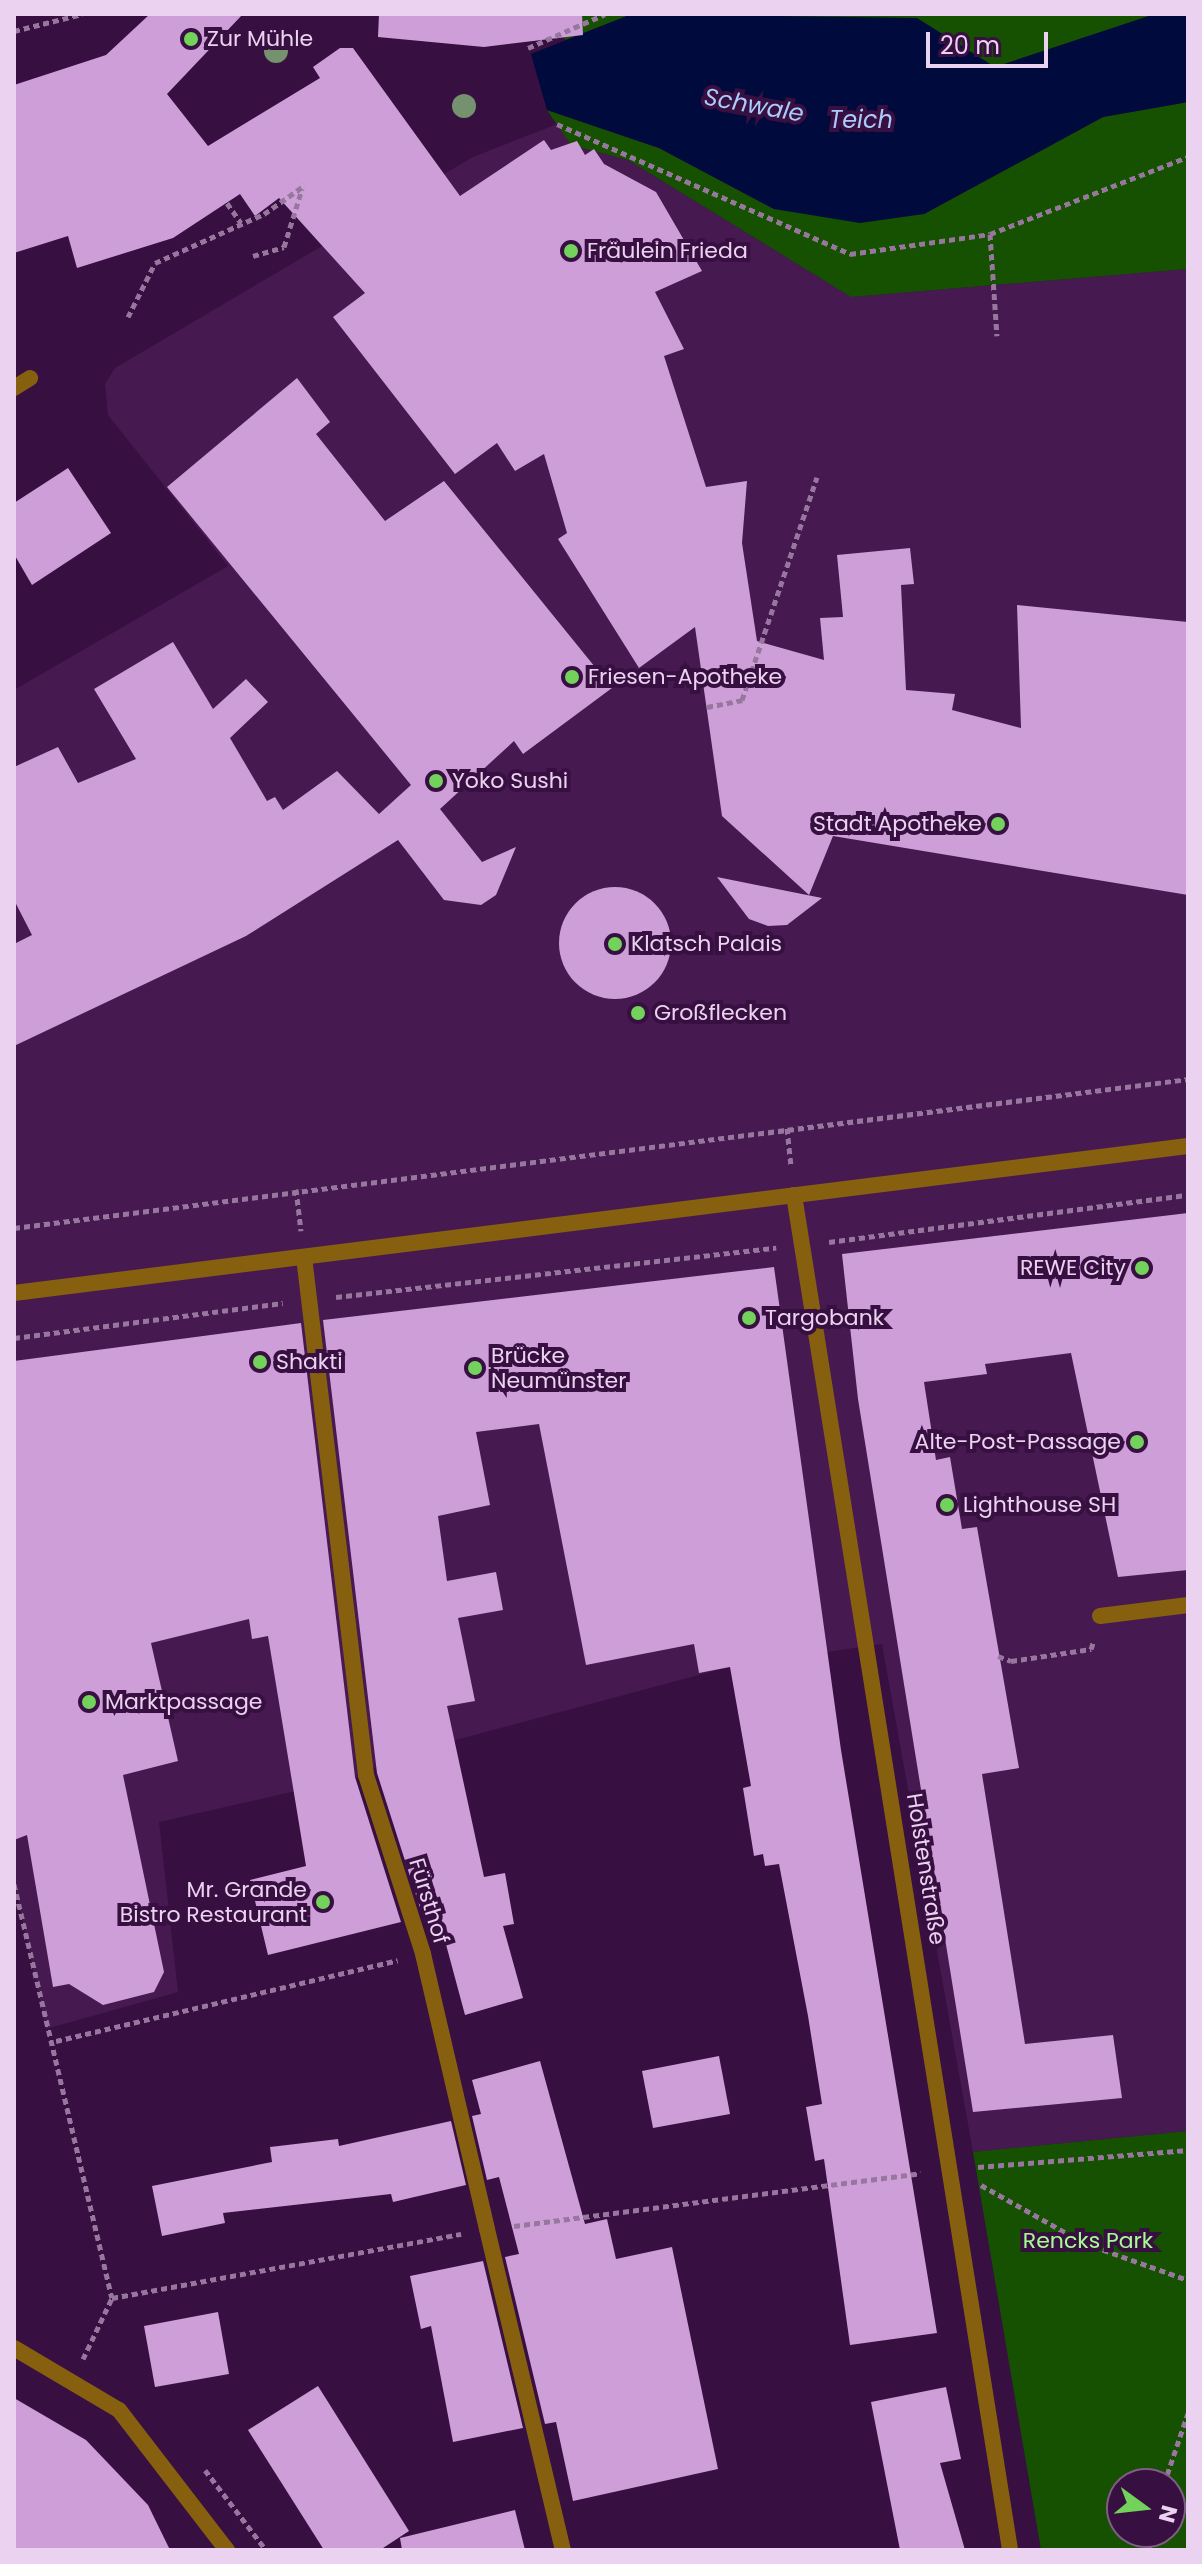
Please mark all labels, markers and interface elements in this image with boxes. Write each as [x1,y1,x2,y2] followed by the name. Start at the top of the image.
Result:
[930,16,1052,66] scale bar
[207,26,313,52] place label: Zur Mühle
[940,29,1000,62] text: 20 m
[182,30,200,48] marker: Zur Mühle
[702,82,806,128] water label: Schwale
[829,106,893,134] water label: Teich
[587,238,748,264] place label: Fräulein Frieda
[562,242,580,260] marker: Fräulein Frieda
[588,664,782,690] place label: Friesen-Apotheke
[563,668,581,686] marker: Friesen-Apotheke
[452,768,568,794] place label: Yoko Sushi
[427,772,445,790] marker: Yoko Sushi
[813,811,982,837] place label: Stadt Apotheke
[989,815,1007,833] marker: Stadt Apotheke
[631,931,782,957] place label: Klatsch Palais
[606,935,624,953] marker: Klatsch Palais
[654,1000,787,1026] place label: Großflecken
[629,1004,647,1022] marker: Großflecken
[1020,1255,1126,1281] place label: REWE City
[1133,1259,1151,1277] marker: REWE City
[765,1305,884,1331] place label: Targobank
[740,1309,758,1327] marker: Targobank
[491,1342,626,1394] place label: Brücke Neumünster
[276,1349,343,1375] place label: Shakti
[251,1353,269,1371] marker: Shakti
[466,1359,484,1377] marker: Brücke Neumünster
[915,1429,1121,1455] place label: Alte-Post-Passage
[1128,1433,1146,1451] marker: Alte-Post-Passage
[963,1492,1116,1518] place label: Lighthouse SH
[938,1496,956,1514] marker: Lighthouse SH
[105,1689,262,1715] place label: Marktpassage
[80,1693,98,1711] marker: Marktpassage
[901,1791,951,1947] street label: Holstenstraße
[403,1855,455,1947] street label: Fürsthof
[120,1876,307,1928] place label: Mr. Grande Bistro Restaurant
[314,1893,332,1911] marker: Mr. Grande Bistro Restaurant
[1023,2228,1153,2254] park label: Rencks Park
[1106,2468,1186,2548] north arrow
[1151,2502,1185,2526] text: N

